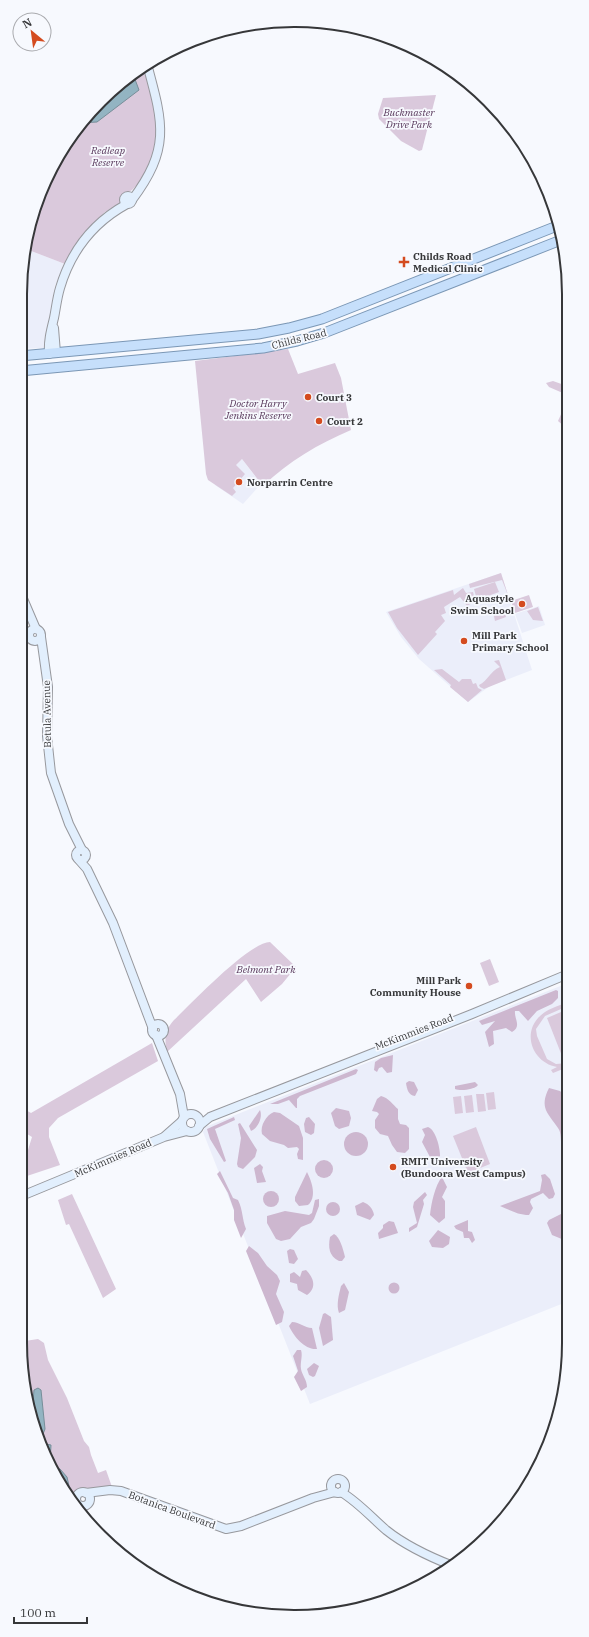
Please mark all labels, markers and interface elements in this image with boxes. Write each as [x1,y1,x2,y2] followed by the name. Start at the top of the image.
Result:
[12,12,52,52] north arrow
[20,15,35,31] text: N
[382,106,435,131] park label: Buckmaster Drive Park
[90,144,125,169] park label: Redleap Reserve
[413,250,483,275] place label: Childs Road Medical Clinic
[398,256,410,268] marker: Childs Road Medical Clinic
[270,326,328,352] street label: Childs Road
[316,391,352,404] place label: Court 3
[303,392,313,402] marker: Court 3
[224,397,292,422] park label: Doctor Harry Jenkins Reserve
[327,415,363,428] place label: Court 2
[314,416,324,426] marker: Court 2
[247,476,333,489] place label: Norparrin Centre
[234,477,244,487] marker: Norparrin Centre
[451,592,514,617] place label: Aquastyle Swim School
[517,599,527,609] marker: Aquastyle Swim School
[472,629,549,654] place label: Mill Park Primary School
[459,636,469,646] marker: Mill Park Primary School
[40,680,54,748] street label: Betula Avenue
[235,963,296,976] park label: Belmont Park
[370,974,462,999] place label: Mill Park Community House
[464,981,474,991] marker: Mill Park Community House
[373,1011,455,1053] street label: McKimmies Road
[72,1136,154,1180] street label: McKimmies Road
[401,1155,526,1180] place label: RMIT University (Bundoora West Campus)
[388,1162,398,1172] marker: RMIT University (Bundoora West Campus)
[127,1488,217,1532] street label: Botanica Boulevard
[14,1599,87,1625] scale bar
[20,1605,56,1620] text: 100 m

